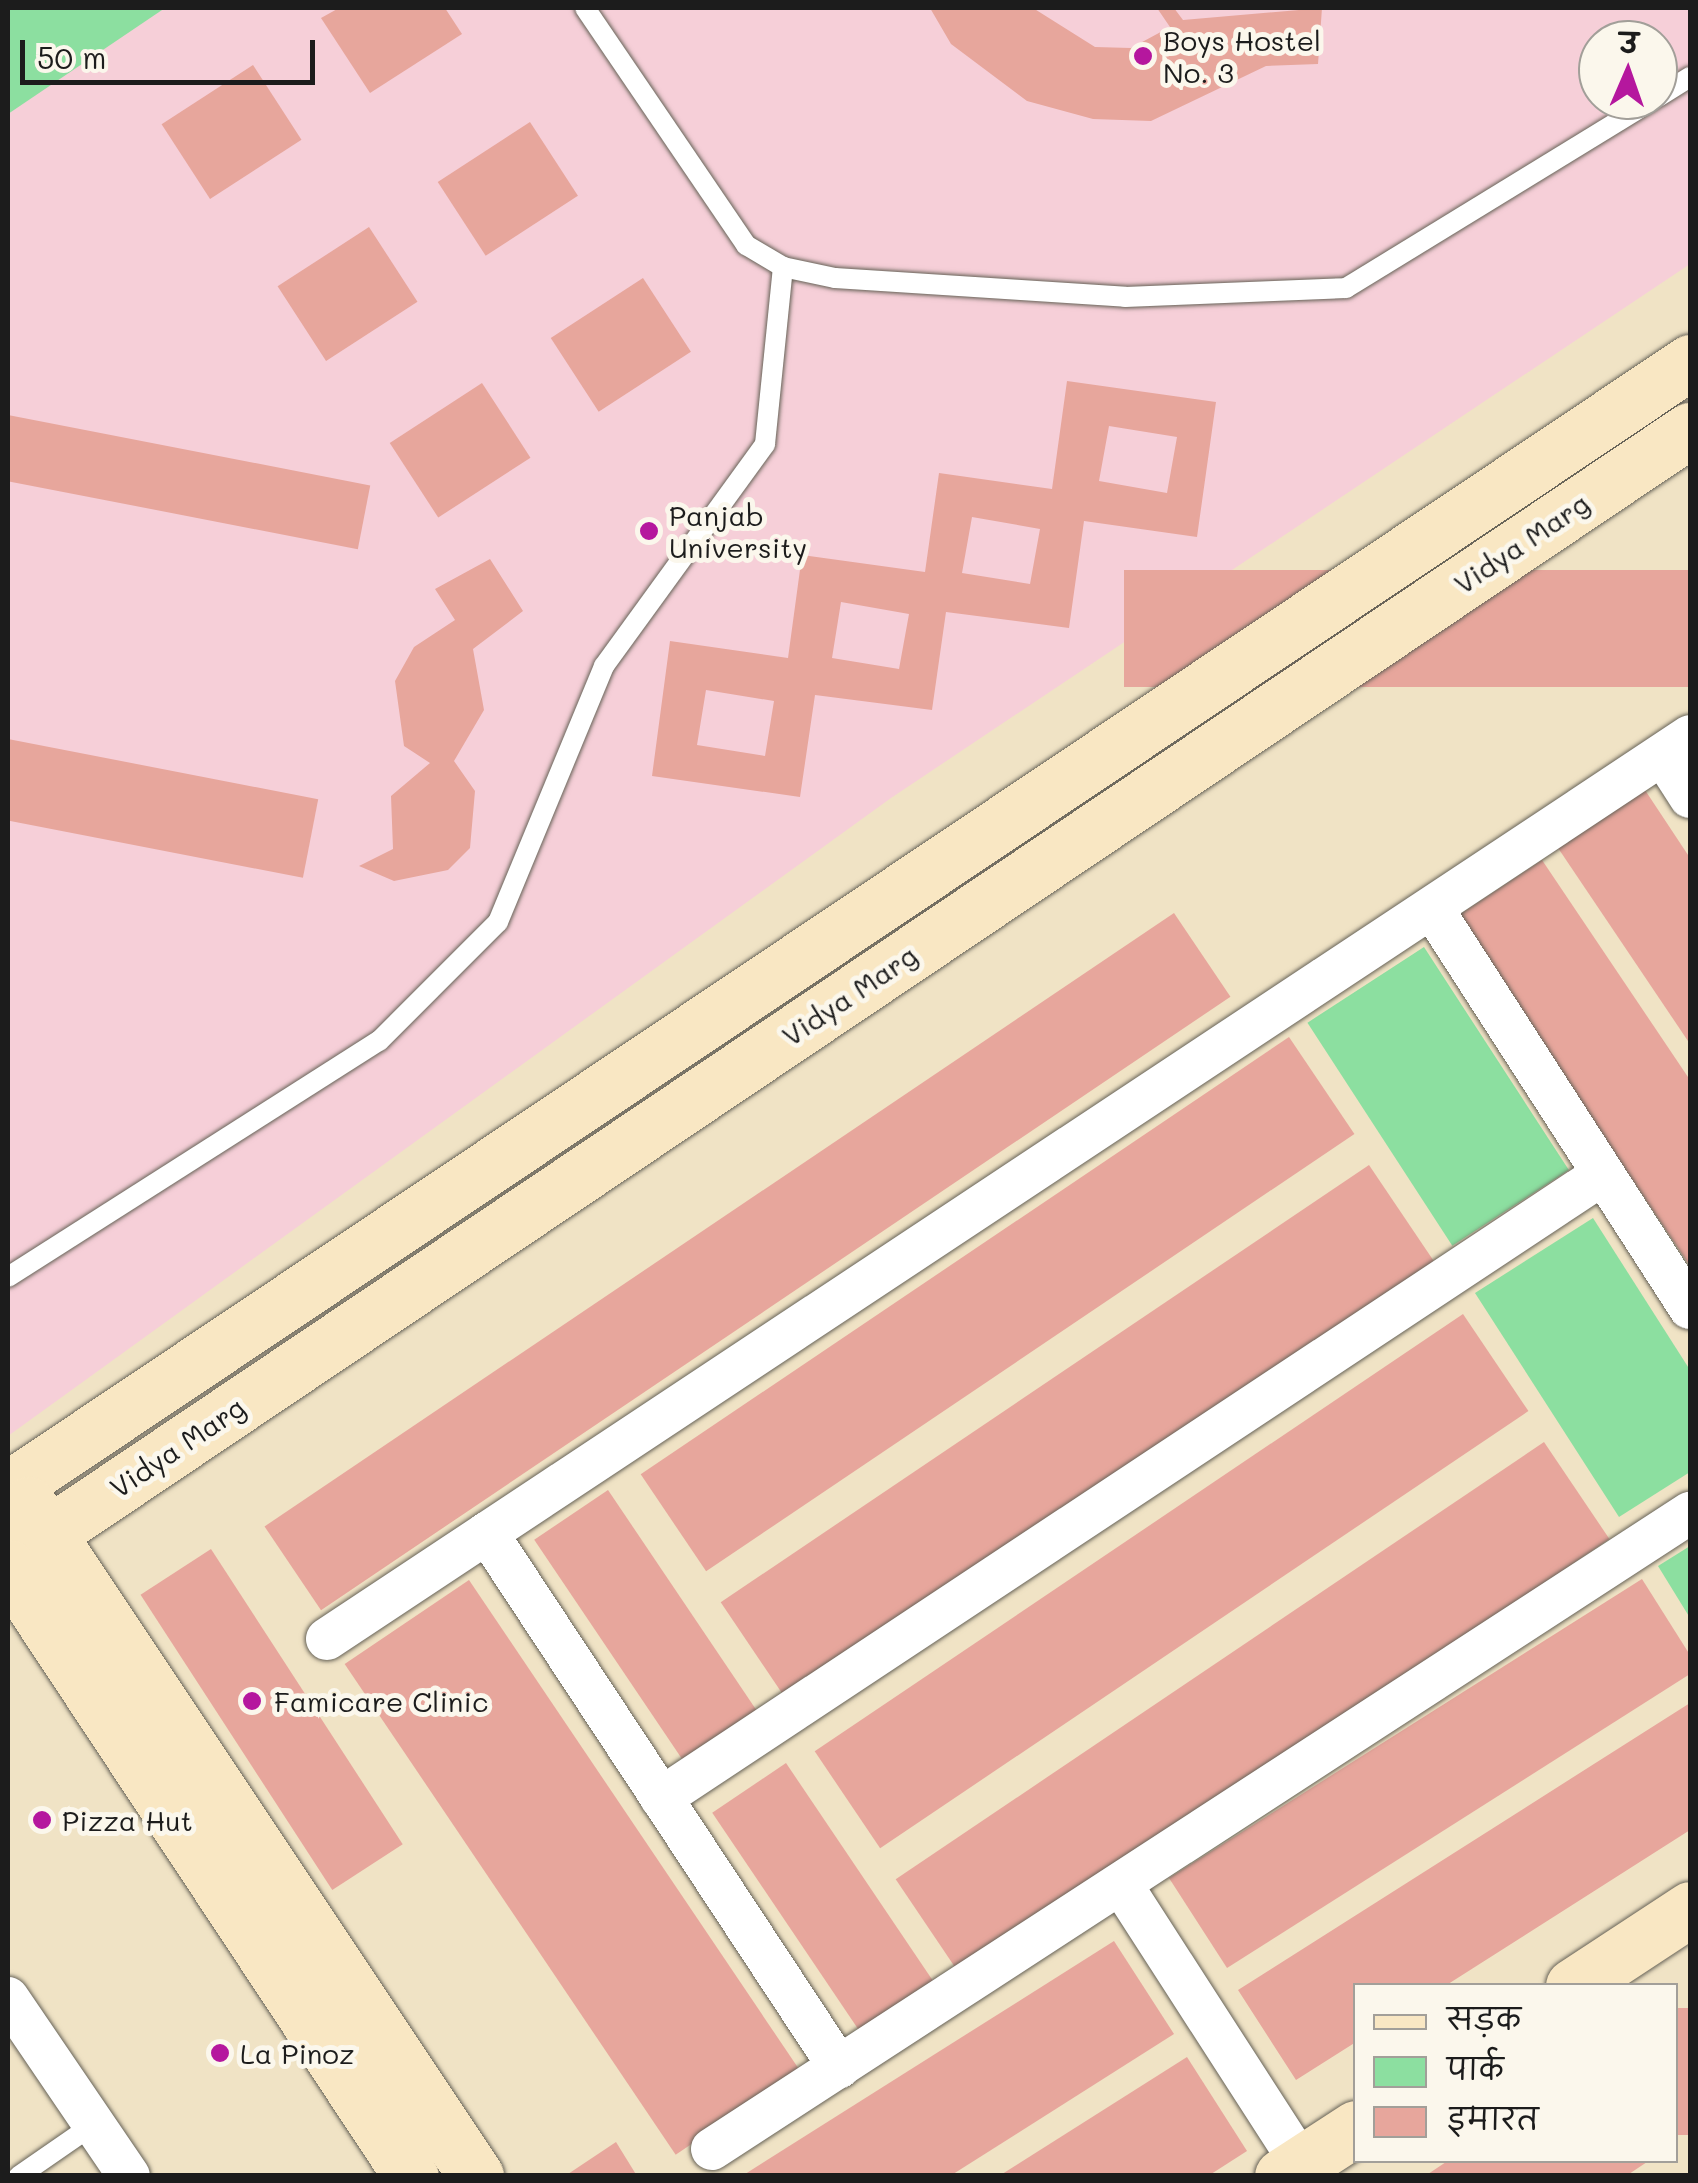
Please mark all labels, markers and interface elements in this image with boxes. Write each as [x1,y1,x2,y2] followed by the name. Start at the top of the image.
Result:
[25,20,320,82] scale bar
[1578,20,1678,120] north arrow
[1163,23,1321,89] place label: Boys Hostel No. 3
[1619,24,1639,60] text: उ
[37,37,107,77] text: 50 m
[1132,45,1154,67] marker: Boys Hostel No. 3
[1447,486,1595,600] street label: Vidya Marg
[669,498,807,564] place label: Panjab University
[638,520,660,542] marker: Panjab University
[775,938,923,1052] street label: Vidya Marg
[103,1390,251,1504] street label: Vidya Marg
[274,1684,488,1718] place label: Famicare Clinic
[239,1688,265,1714] marker: Famicare Clinic
[62,1803,193,1837] place label: Pizza Hut
[31,1809,53,1831] marker: Pizza Hut
[1353,1983,1678,2163] legend
[1447,1998,1521,2038] text: सड़क
[240,2036,354,2070] place label: La Pinoz
[209,2042,231,2064] marker: La Pinoz
[1447,2048,1504,2088] text: पार्क
[1447,2098,1539,2138] text: इमारत

